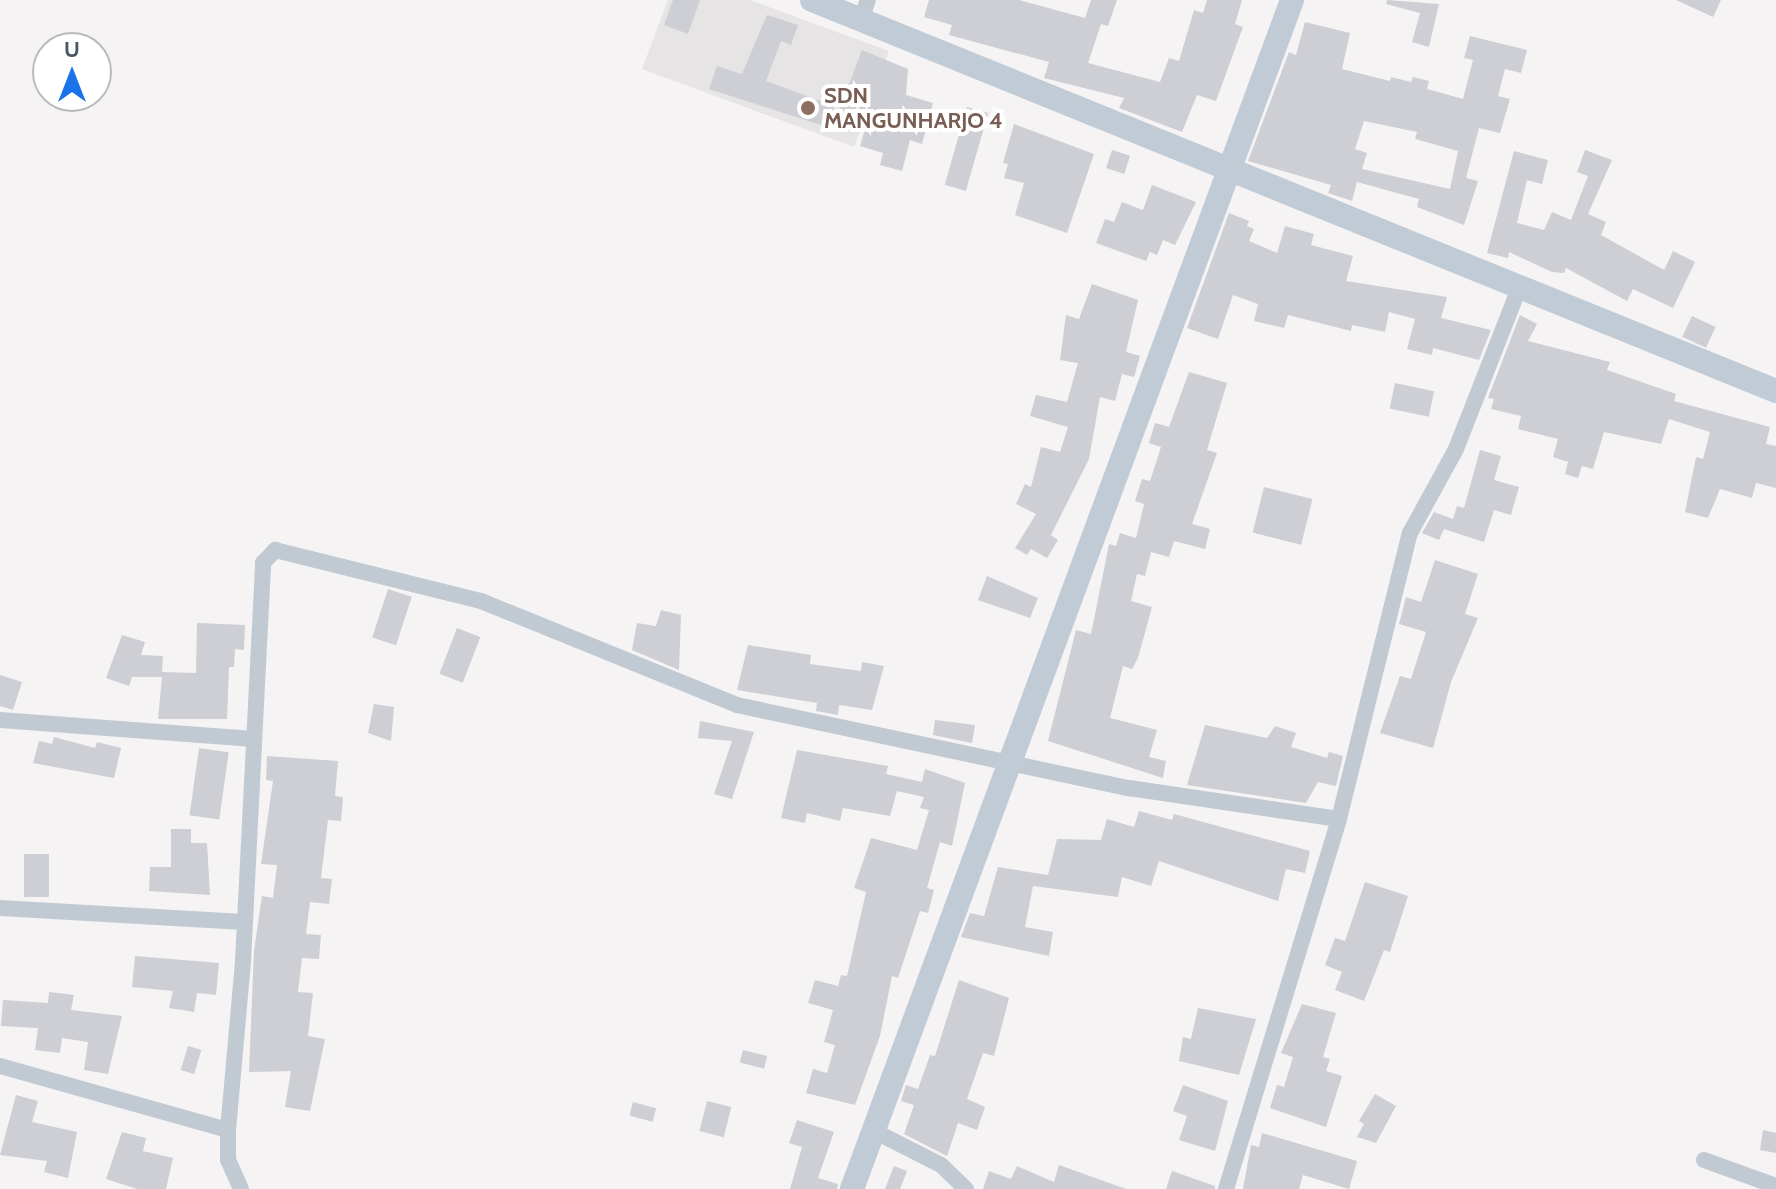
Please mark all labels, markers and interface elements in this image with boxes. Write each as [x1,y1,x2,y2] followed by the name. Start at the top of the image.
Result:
[32,32,112,112] north arrow
[64,36,80,63] text: U
[824,82,1003,134] place label: SDN MANGUNHARJO 4
[799,99,817,117] marker: SDN MANGUNHARJO 4

